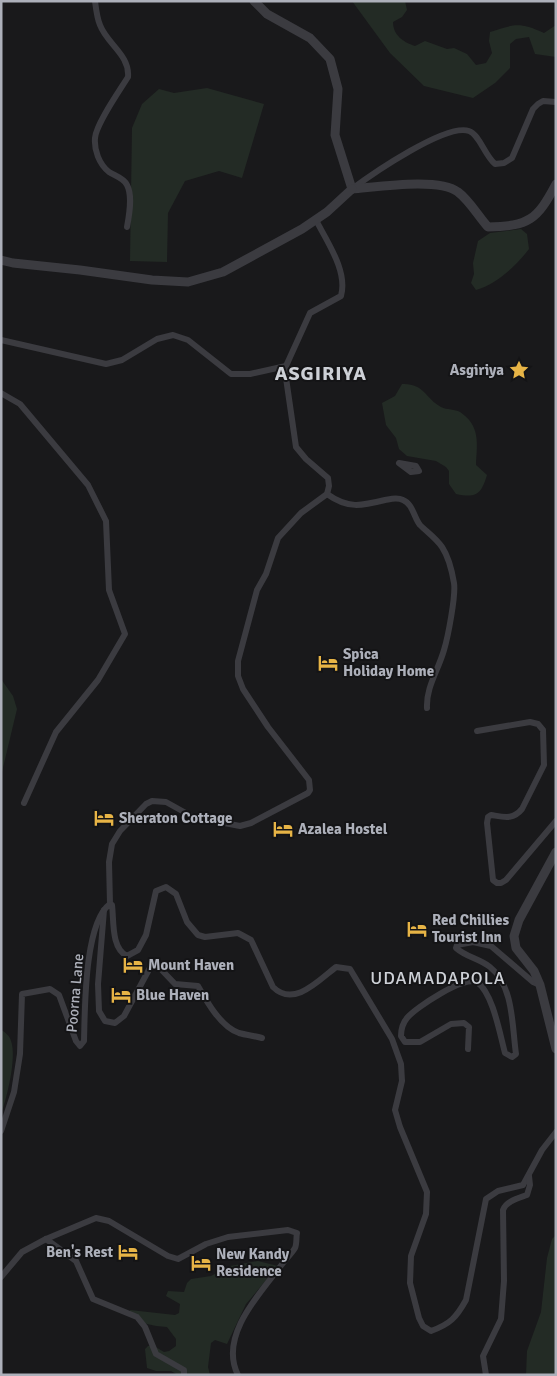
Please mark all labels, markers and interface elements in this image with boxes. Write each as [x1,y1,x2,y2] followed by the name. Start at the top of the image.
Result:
[508,359,530,381] place icon: Asgiriya
[275,361,367,386] district label: ASGIRIYA
[450,361,504,379] place label: Asgiriya
[343,645,434,680] place label: Spica Holiday Home
[317,652,339,674] hotel icon: Spica Holiday Home
[93,807,115,829] hotel icon: Sheraton Cottage
[119,809,232,827] place label: Sheraton Cottage
[272,818,294,840] hotel icon: Azalea Hostel
[298,820,388,838] place label: Azalea Hostel
[432,911,510,946] place label: Red Chillies Tourist Inn
[406,918,428,940] hotel icon: Red Chillies Tourist Inn
[63,953,87,1033] street label: Poorna Lane
[122,954,144,976] hotel icon: Mount Haven
[148,956,234,974] place label: Mount Haven
[370,967,506,989] district label: UDAMADAPOLA
[110,984,132,1006] hotel icon: Blue Haven
[136,986,209,1004] place label: Blue Haven
[117,1241,139,1263] hotel icon: Ben's Rest
[46,1243,113,1261] place label: Ben's Rest
[216,1245,290,1280] place label: New Kandy Residence
[190,1252,212,1274] hotel icon: New Kandy Residence

